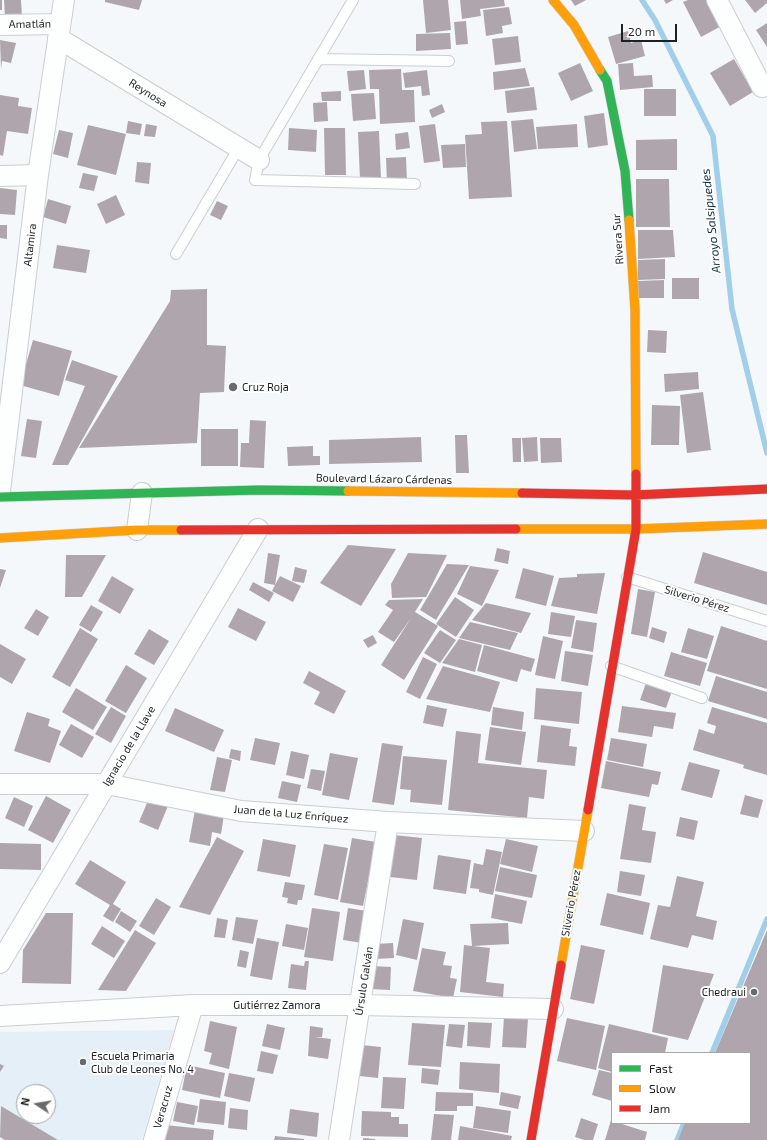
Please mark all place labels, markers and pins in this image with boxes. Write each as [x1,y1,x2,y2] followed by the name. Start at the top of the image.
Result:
[242,380,289,394] place label: Cruz Roja
[227,381,239,393] marker: Cruz Roja
[702,985,746,999] place label: Chedraui
[749,987,759,997] marker: Chedraui
[91,1049,194,1075] place label: Escuela Primaria Club de Leones No. 4
[78,1057,88,1067] marker: Escuela Primaria Club de Leones No. 4

